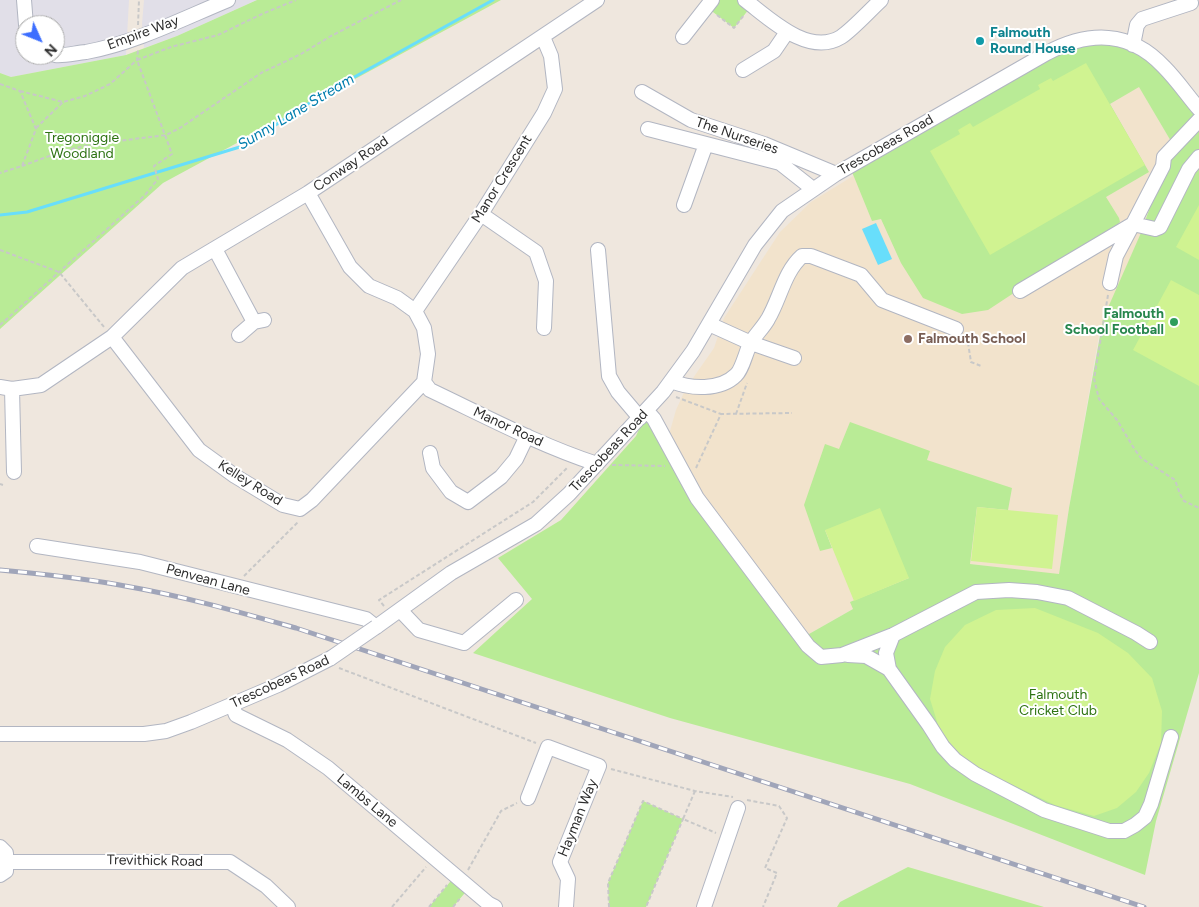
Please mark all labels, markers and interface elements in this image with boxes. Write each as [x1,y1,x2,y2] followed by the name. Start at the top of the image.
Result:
[105,12,181,54] street label: Empire Way
[15,15,65,65] north arrow
[990,25,1076,58] place label: Falmouth Round House
[974,35,986,47] marker: Falmouth Round House
[41,40,60,60] text: N
[235,70,357,154] water label: Sunny Lane Stream
[836,111,936,179] street label: Trescobeas Road
[693,114,781,158] street label: The Nurseries
[45,130,119,162] park label: Tregoniggie Woodland
[468,132,536,226] street label: Manor Crescent
[310,133,392,195] street label: Conway Road
[1065,306,1164,338] place label: Falmouth School Football
[1168,316,1180,328] marker: Falmouth School Football
[918,331,1026,347] place label: Falmouth School
[902,333,914,345] marker: Falmouth School
[470,403,546,451] street label: Manor Road
[566,406,652,496] street label: Trescobeas Road
[215,457,285,509] street label: Kelley Road
[164,561,252,599] street label: Penvean Lane
[228,652,332,712] street label: Trescobeas Road
[1019,687,1097,720] park label: Falmouth Cricket Club
[333,771,401,831] street label: Lambs Lane
[555,777,601,859] street label: Hayman Way
[107,852,203,870] street label: Trevithick Road

